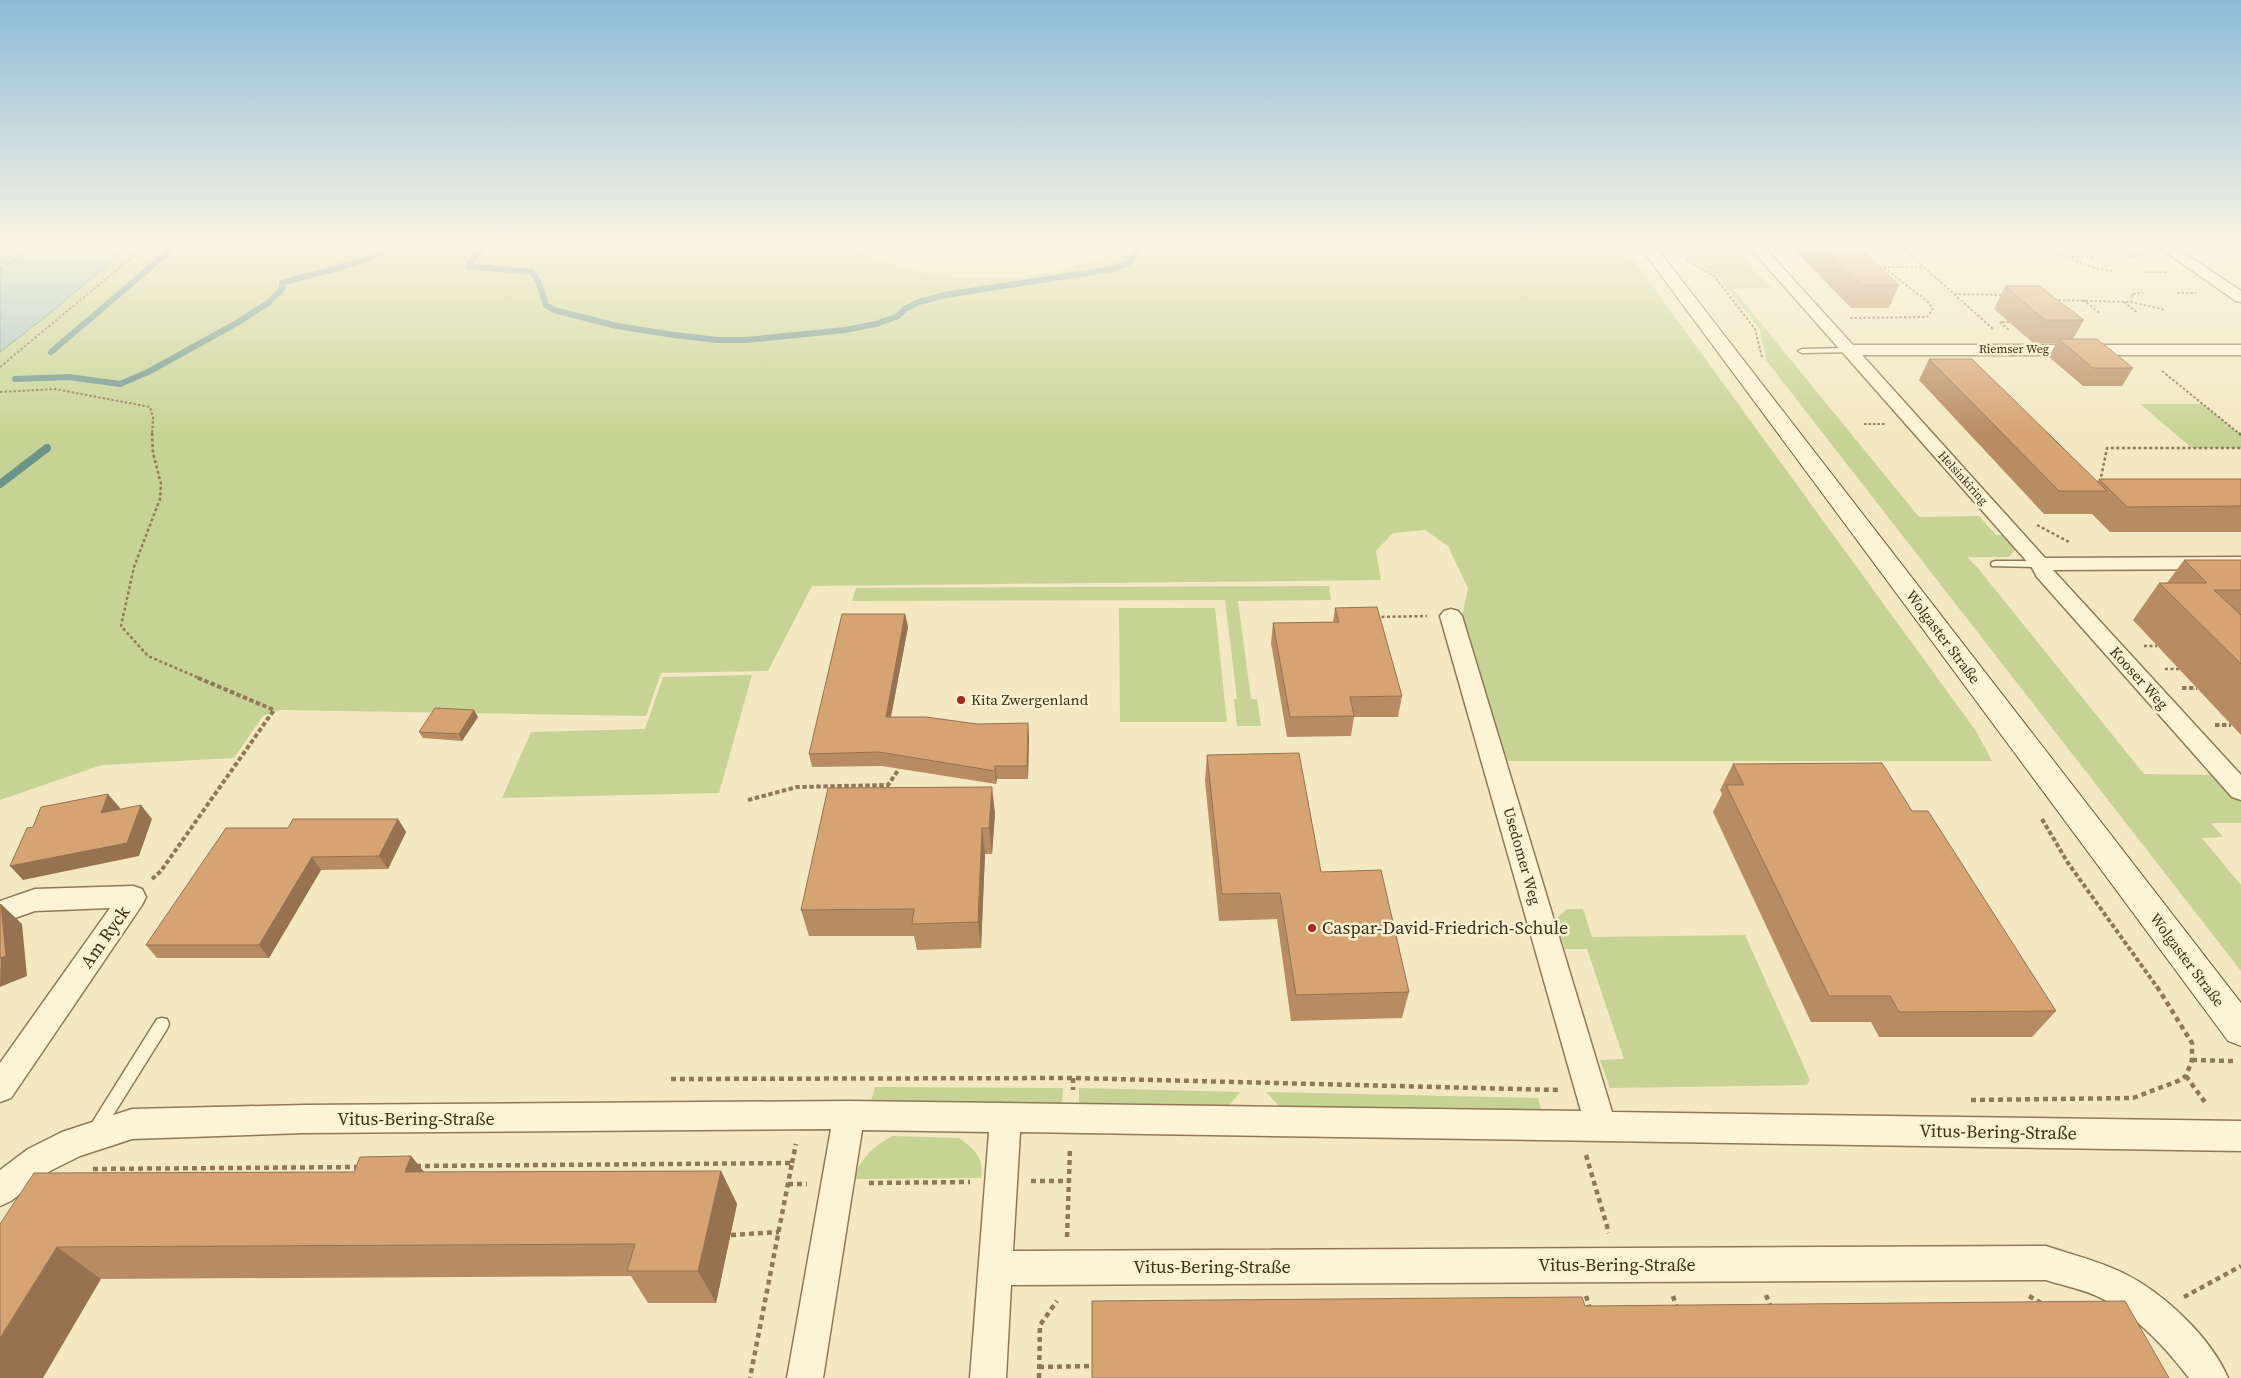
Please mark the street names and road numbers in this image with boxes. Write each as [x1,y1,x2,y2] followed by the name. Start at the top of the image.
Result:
[1979,341,2049,357] street label: Riemser Weg
[1935,448,1991,508] street label: Helsinkiring
[1901,585,1986,688] street label: Wolgaster Straße
[2105,641,2174,714] street label: Kooser Weg
[1499,805,1546,907] street label: Usedomer Weg
[74,900,135,973] street label: Am Ryck
[2145,908,2230,1011] street label: Wolgaster Straße
[337,1106,495,1131] street label: Vitus-Bering-Straße
[1919,1118,2077,1145] street label: Vitus-Bering-Straße
[1538,1252,1696,1277] street label: Vitus-Bering-Straße
[1133,1254,1291,1279] street label: Vitus-Bering-Straße

